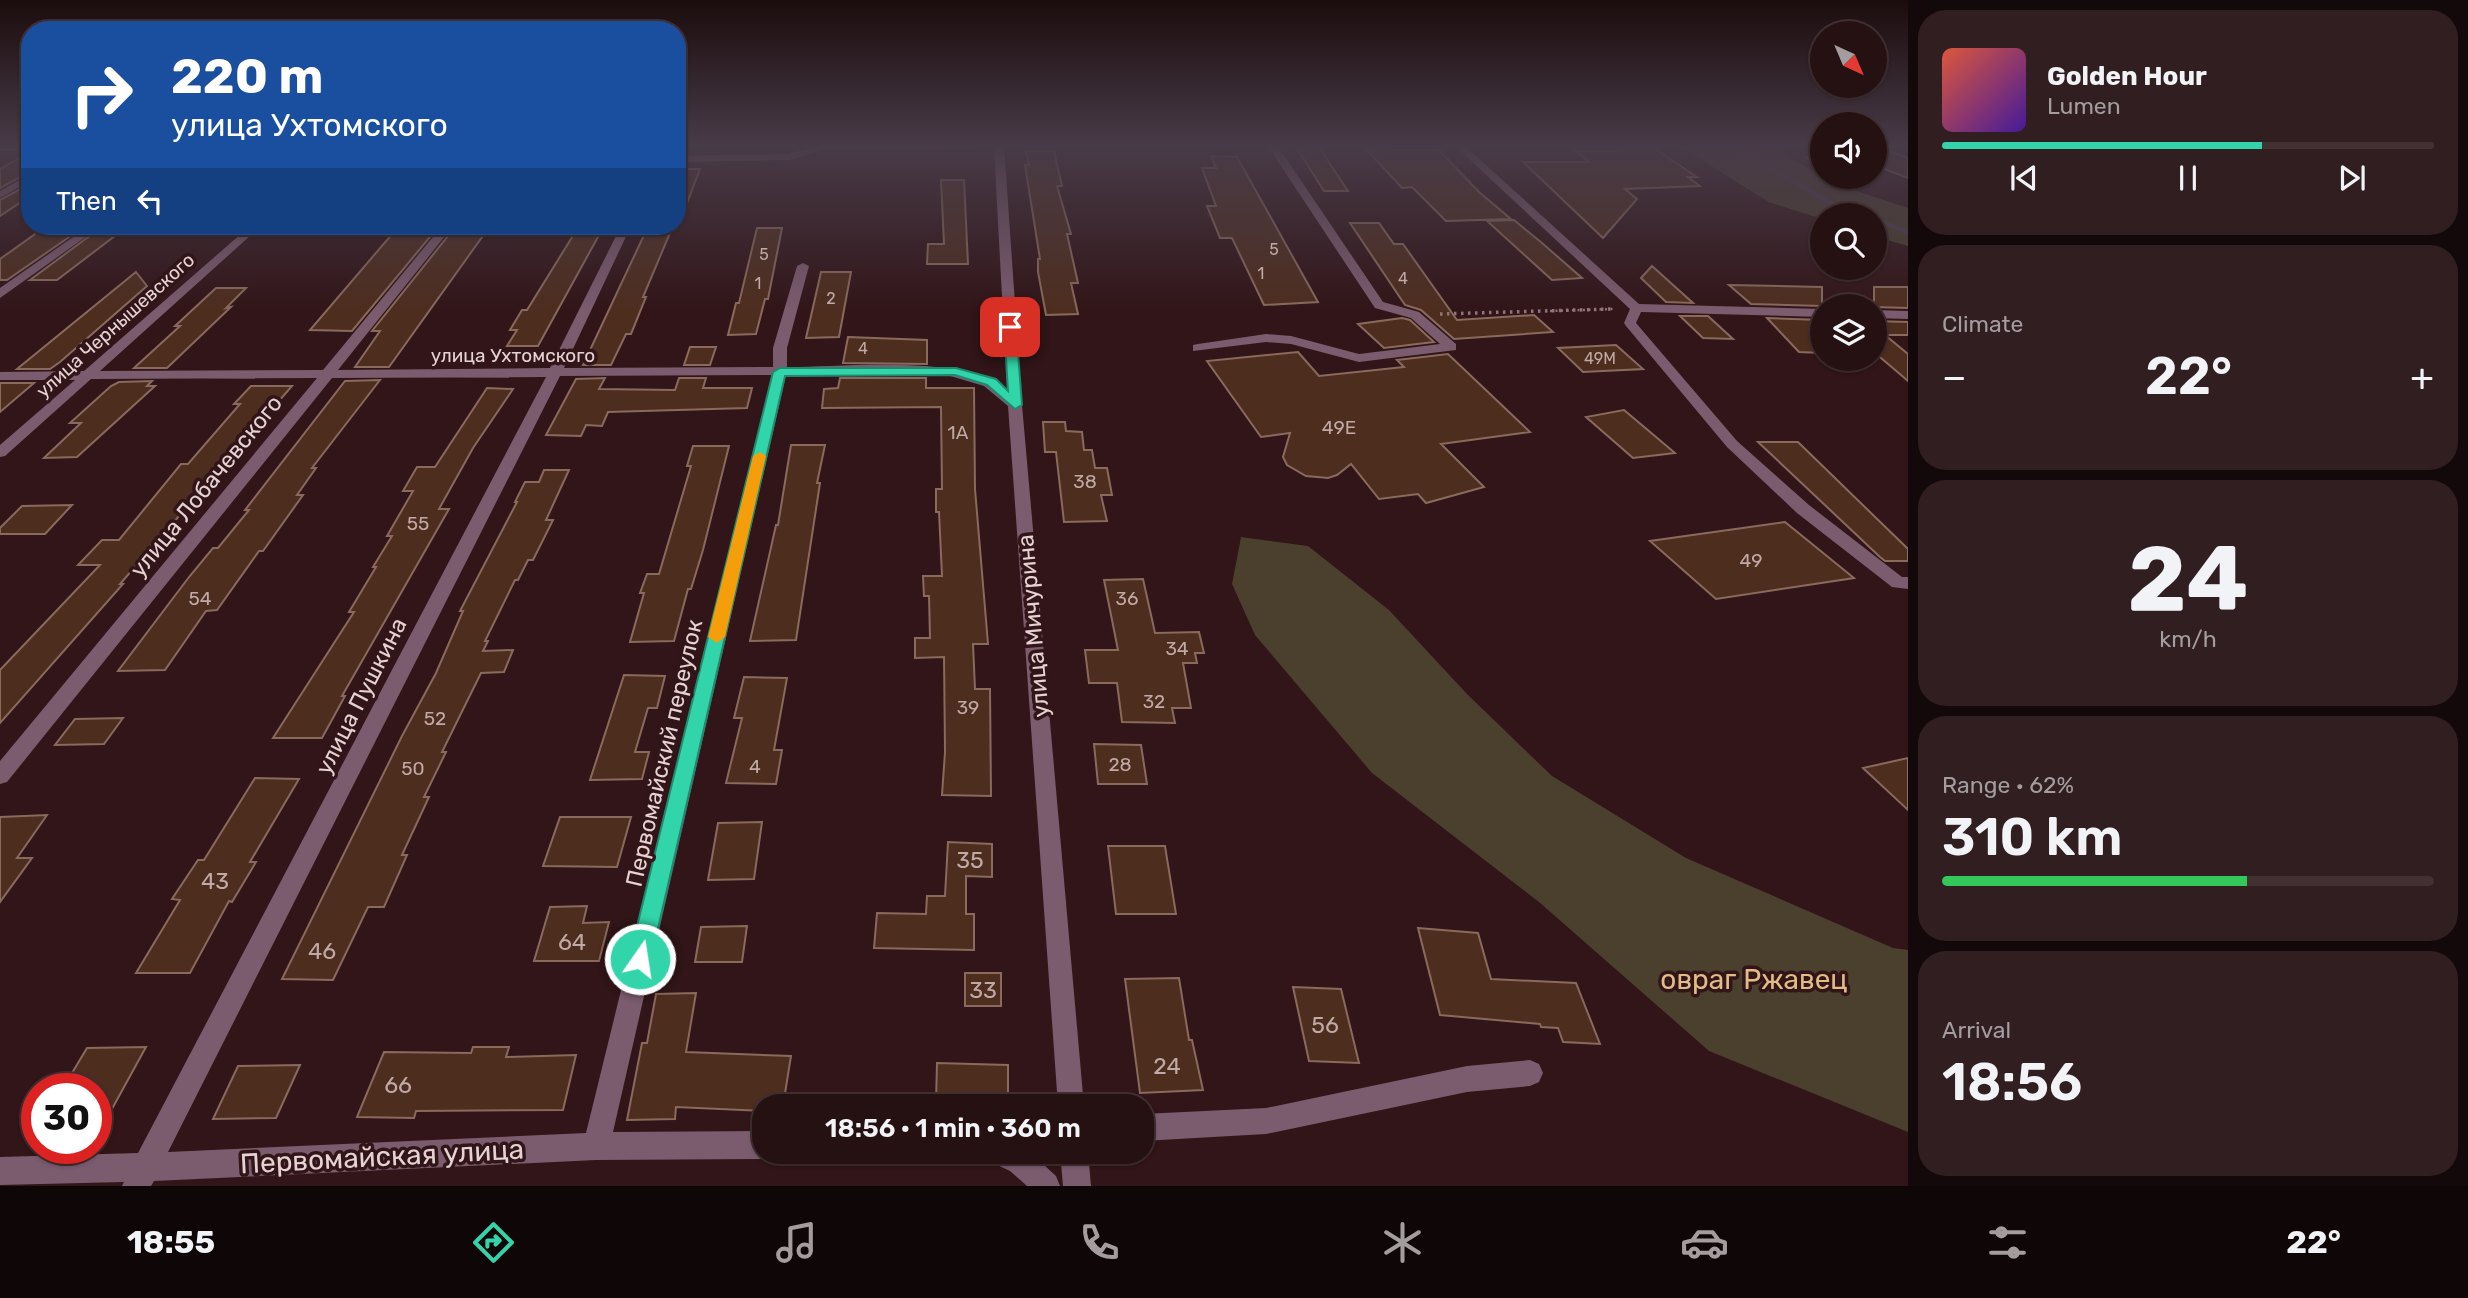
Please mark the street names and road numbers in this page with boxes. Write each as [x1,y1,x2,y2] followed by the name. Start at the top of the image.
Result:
[31,248,199,402] street label: улица Чернышевского
[431,344,595,367] street label: улица Ухтомского
[124,389,288,583] street label: улица Лобачевского
[1011,533,1055,719] street label: улица Мичурина
[309,613,413,779] street label: улица Пушкина
[620,617,708,889] street label: Первомайский переулок
[239,1133,525,1180] street label: Первомайская улица

